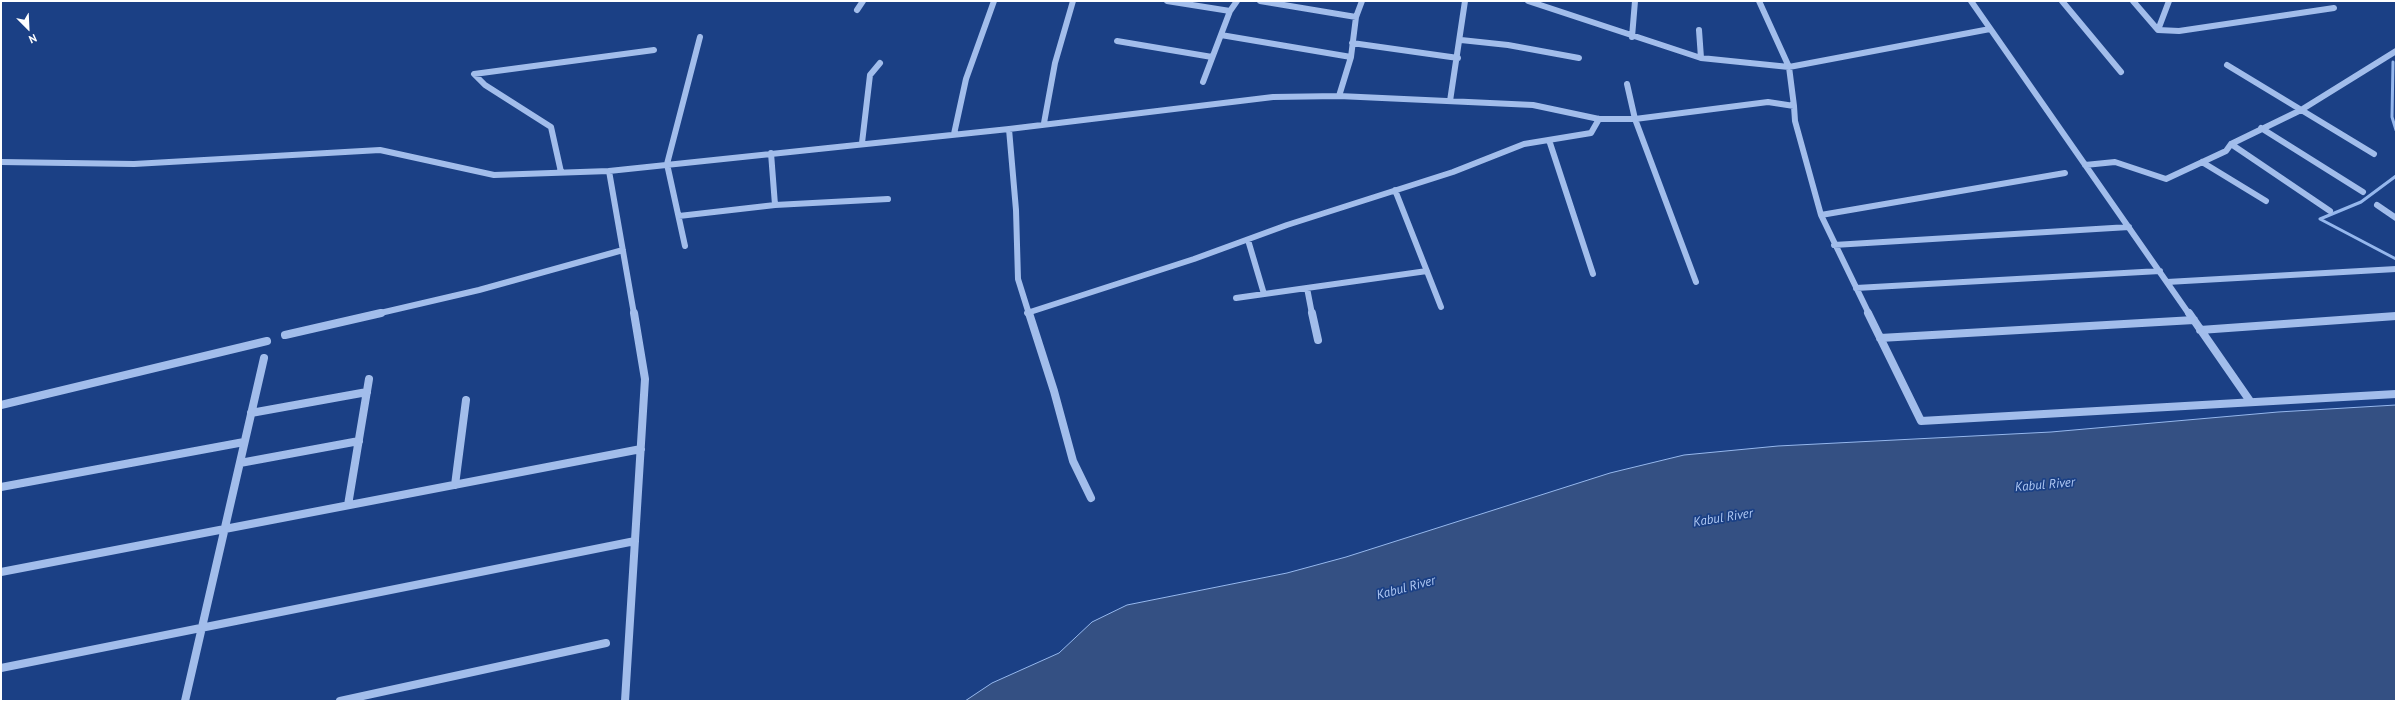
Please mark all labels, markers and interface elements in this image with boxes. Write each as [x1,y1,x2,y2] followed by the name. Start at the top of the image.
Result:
[8,8,48,48] north arrow
[27,31,39,47] text: N
[2014,475,2076,495] water label: Kabul River
[1692,506,1754,530] water label: Kabul River
[1375,573,1437,603] water label: Kabul River

